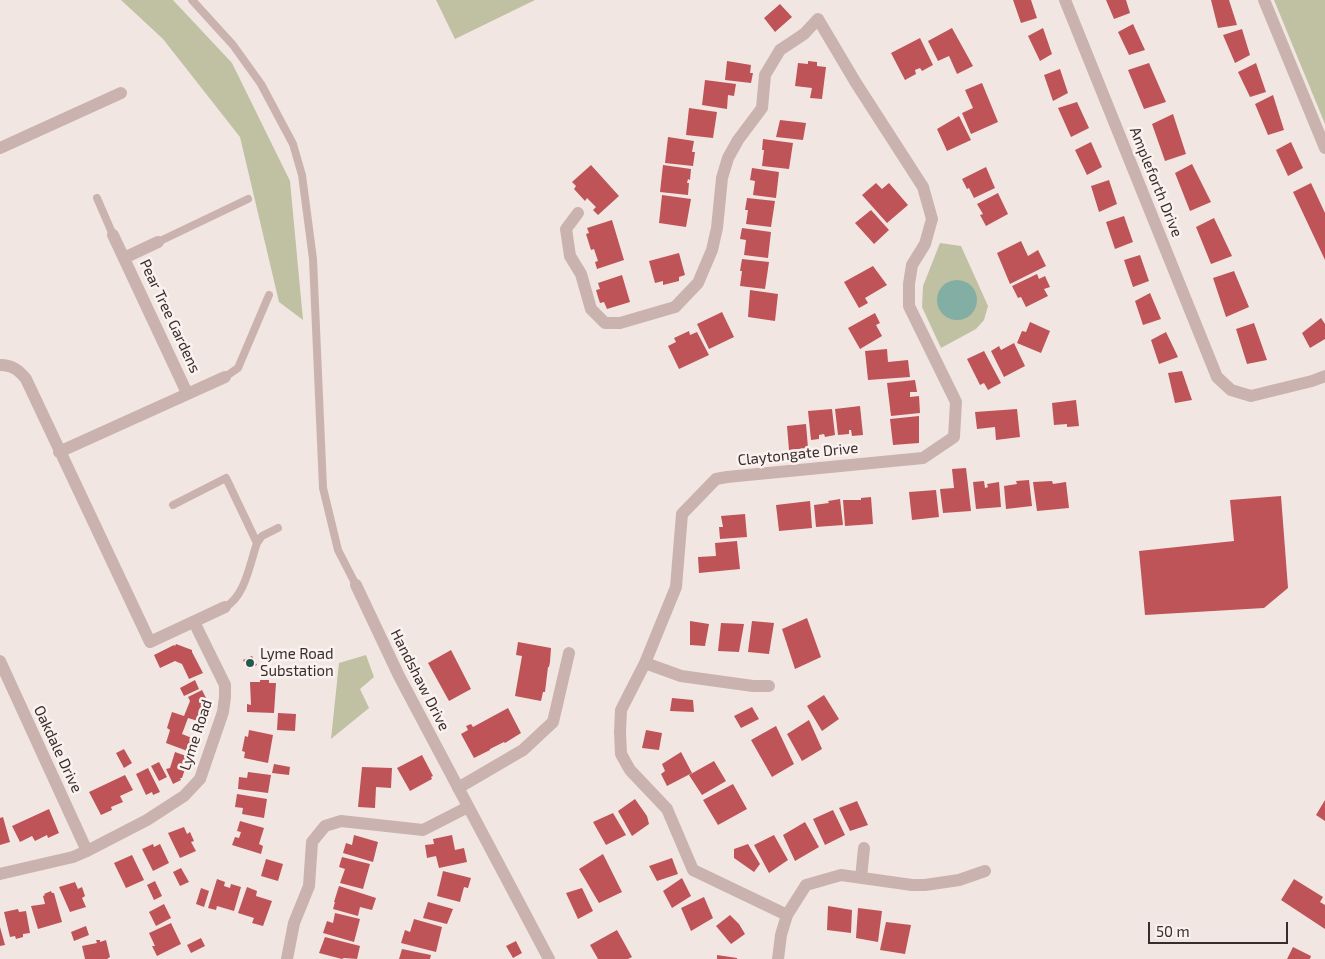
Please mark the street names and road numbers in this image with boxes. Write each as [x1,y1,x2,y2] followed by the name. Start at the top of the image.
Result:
[1126,124,1186,240] street label: Ampleforth Drive
[136,256,204,376] street label: Pear Tree Gardens
[737,439,859,469] street label: Claytongate Drive
[387,626,453,734] street label: Handshaw Drive
[176,697,216,773] street label: Lyme Road
[30,703,86,795] street label: Oakdale Drive

